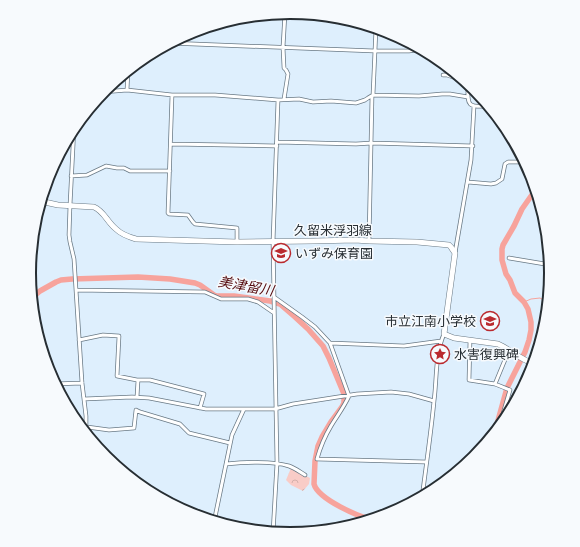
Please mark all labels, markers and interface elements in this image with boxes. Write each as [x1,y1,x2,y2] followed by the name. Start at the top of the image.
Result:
[294,223,372,237] street label: 久留米浮羽線
[270,242,292,264] school or university icon: いずみ保育園
[295,246,373,260] place label: いずみ保育園
[217,273,277,299] water label: 美津留川
[479,310,501,332] school or university icon: 市立江南小学校
[385,314,476,328] place label: 市立江南小学校
[429,343,451,365] place icon: 水害復興碑
[454,347,519,361] place label: 水害復興碑

